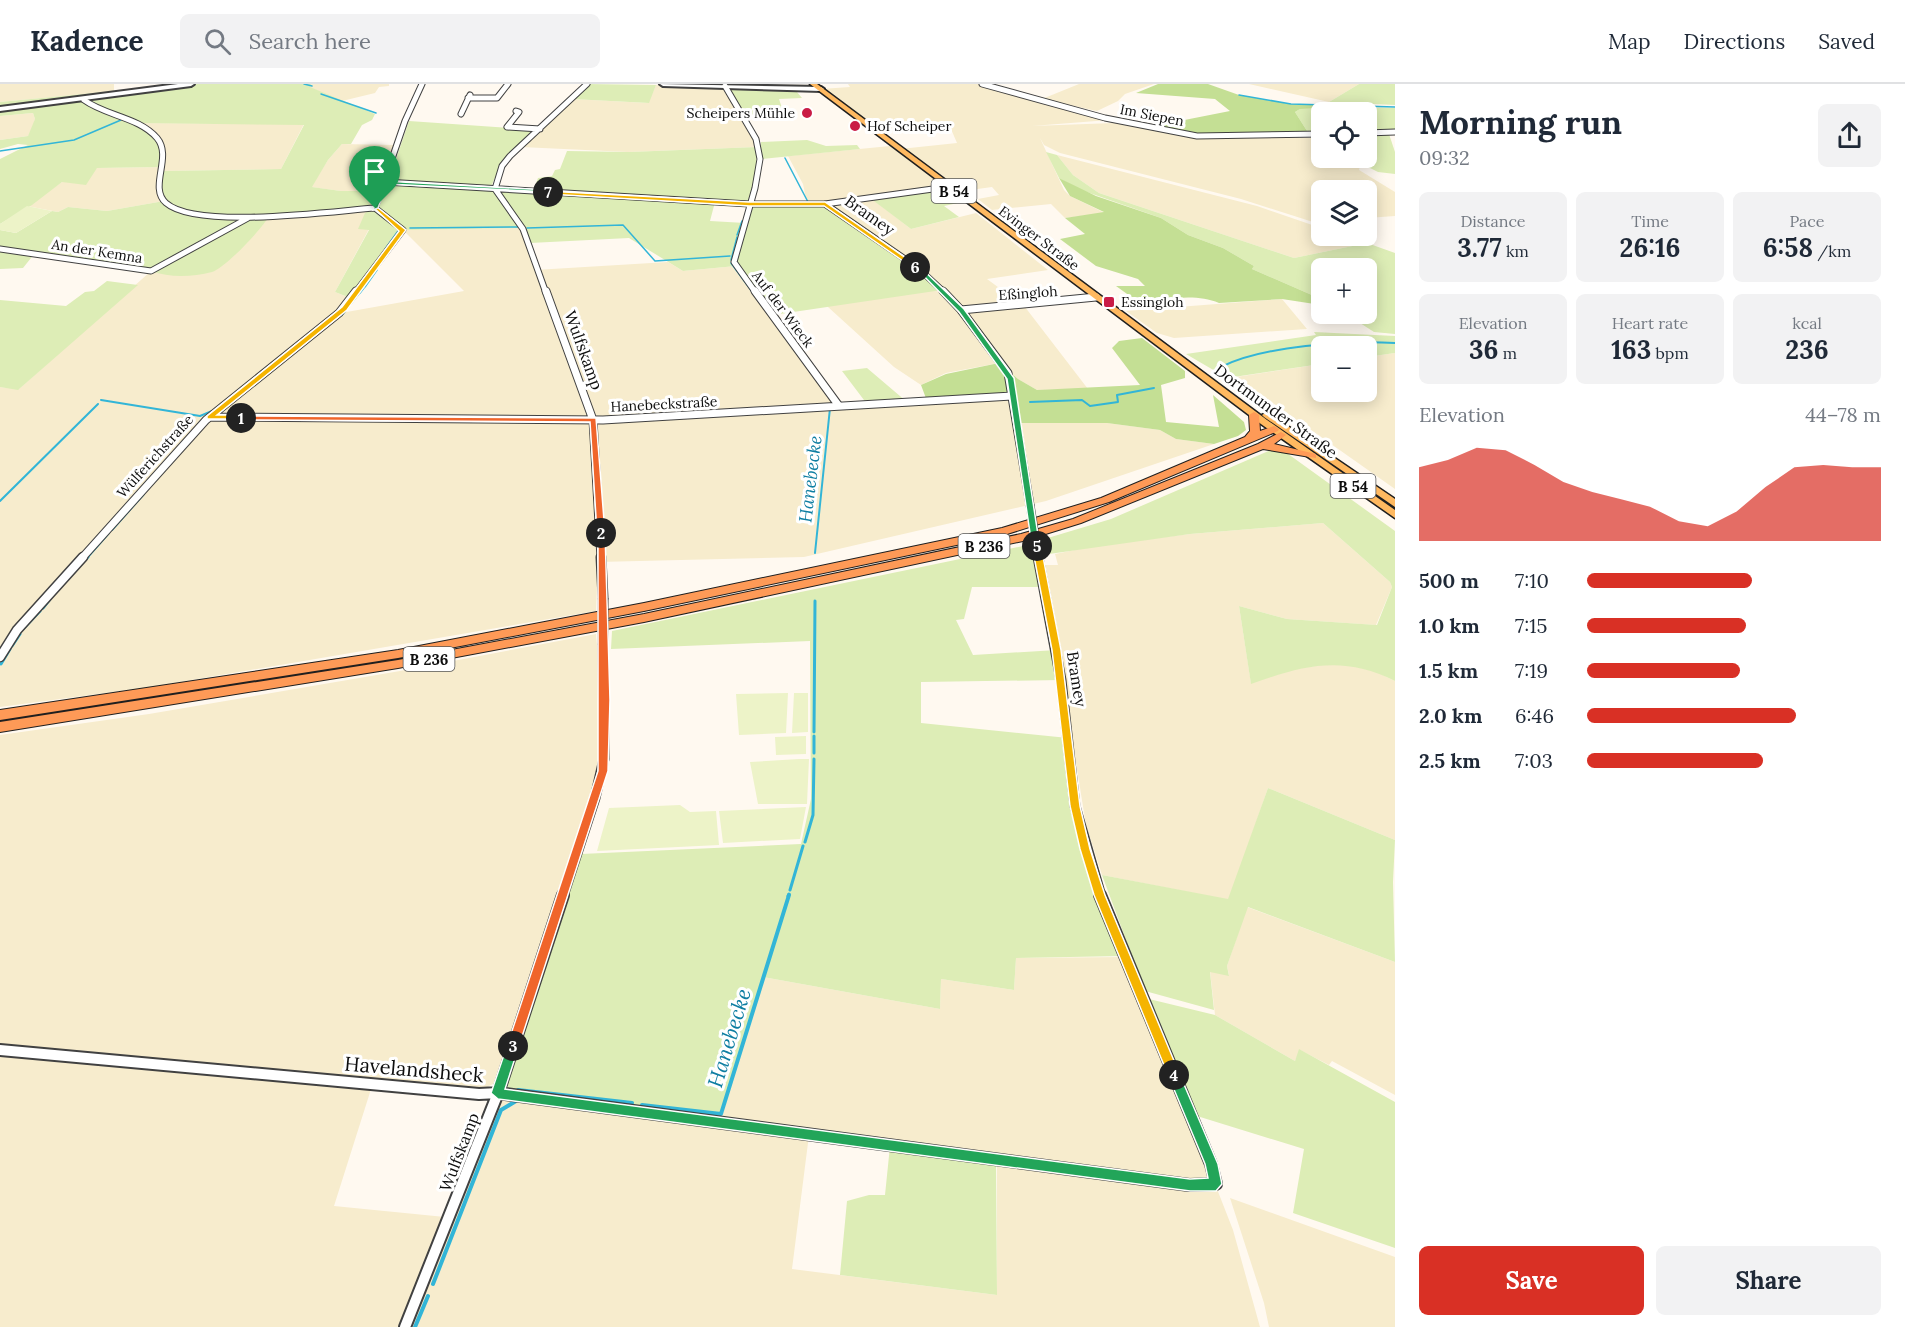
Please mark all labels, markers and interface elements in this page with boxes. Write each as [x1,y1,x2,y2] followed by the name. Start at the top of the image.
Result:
[180,14,600,68] search box
[30,23,144,59] text: Kadence
[201,25,234,58] icon: search
[249,27,371,55] text: Search here
[1608,28,1651,55] text: Map
[1684,28,1785,55] text: Directions
[1818,28,1875,55] text: Saved
[1119,100,1186,130] street label: Im Siepen
[1419,101,1622,143] text: Morning run
[1311,102,1377,402] map controls
[1311,102,1377,168] button: locate
[687,104,795,122] place label: Scheipers Mühle
[1818,104,1881,167] button: share
[800,106,814,120] marker: Scheipers Mühle
[867,117,951,135] place label: Hof Scheiper
[848,119,862,133] marker: Hof Scheiper
[1419,145,1470,170] text: 09:32
[349,146,400,208] pin
[358,155,391,188] icon: arrive
[533,177,563,207] pin: 7
[932,179,976,203] road number: B 54
[1311,180,1377,246] button: layers
[544,182,552,202] text: 7
[841,191,899,240] street label: Bramey
[995,202,1083,275] street label: Evinger Straße
[1460,211,1526,231] text: Distance
[1631,211,1669,231] text: Time
[1790,211,1824,231] text: Pace
[1457,231,1502,264] text: 3.77
[1620,231,1680,264] text: 26:16
[1763,231,1813,264] text: 6:58
[49,235,144,267] street label: An der Kemna
[1502,241,1529,261] text: km
[1813,241,1851,261] text: /km
[900,252,930,282] pin: 6
[910,257,920,277] text: 6
[1311,258,1377,324] button: +
[748,266,818,351] street label: Auf der Wieck
[998,282,1058,304] street label: Eßingloh
[1121,293,1184,311] place label: Essingloh
[1102,295,1116,309] marker: Essingloh
[560,308,608,392] street label: Wulfskamp
[1459,313,1527,333] text: Elevation
[1612,313,1688,333] text: Heart rate
[1792,313,1822,333] text: kcal
[1469,333,1499,366] text: 36
[1611,333,1651,366] text: 163
[1785,333,1829,366] text: 236
[1311,336,1377,402] button: −
[1499,343,1517,363] text: m
[1651,343,1689,363] text: bpm
[1211,360,1342,463] street label: Dortmunder Straße
[610,392,718,416] street label: Hanebeckstraße
[1419,402,1505,427] text: Elevation
[1805,402,1881,427] text: 44–78 m
[226,403,256,433] pin: 1
[238,408,244,428] text: 1
[113,410,197,501] street label: Wülferichstraße
[793,434,827,524] water label: Hanebecke
[1330,474,1376,498] road number: B 54
[586,518,616,548] pin: 2
[597,523,605,543] text: 2
[1022,531,1052,561] pin: 5
[958,534,1010,558] road number: B 236
[1033,536,1041,556] text: 5
[1419,568,1479,593] text: 500 m
[1515,568,1549,593] text: 7:10
[1419,613,1480,638] text: 1.0 km
[1515,613,1547,638] text: 7:15
[404,647,454,671] road number: B 236
[1063,650,1091,709] street label: Bramey
[1419,658,1478,683] text: 1.5 km
[1515,658,1548,683] text: 7:19
[1419,703,1482,728] text: 2.0 km
[1515,703,1554,728] text: 6:46
[1419,748,1481,773] text: 2.5 km
[1515,748,1553,773] text: 7:03
[701,985,757,1091] water label: Hanebecke
[498,1031,528,1061] pin: 3
[509,1036,517,1056] text: 3
[343,1050,485,1088] street label: Havelandsheck
[1159,1060,1189,1090] pin: 4
[1170,1065,1178,1085] text: 4
[435,1110,483,1194] street label: Wulfskamp
[1419,1246,1644,1315] button: Save
[1656,1246,1881,1315] button: Share

